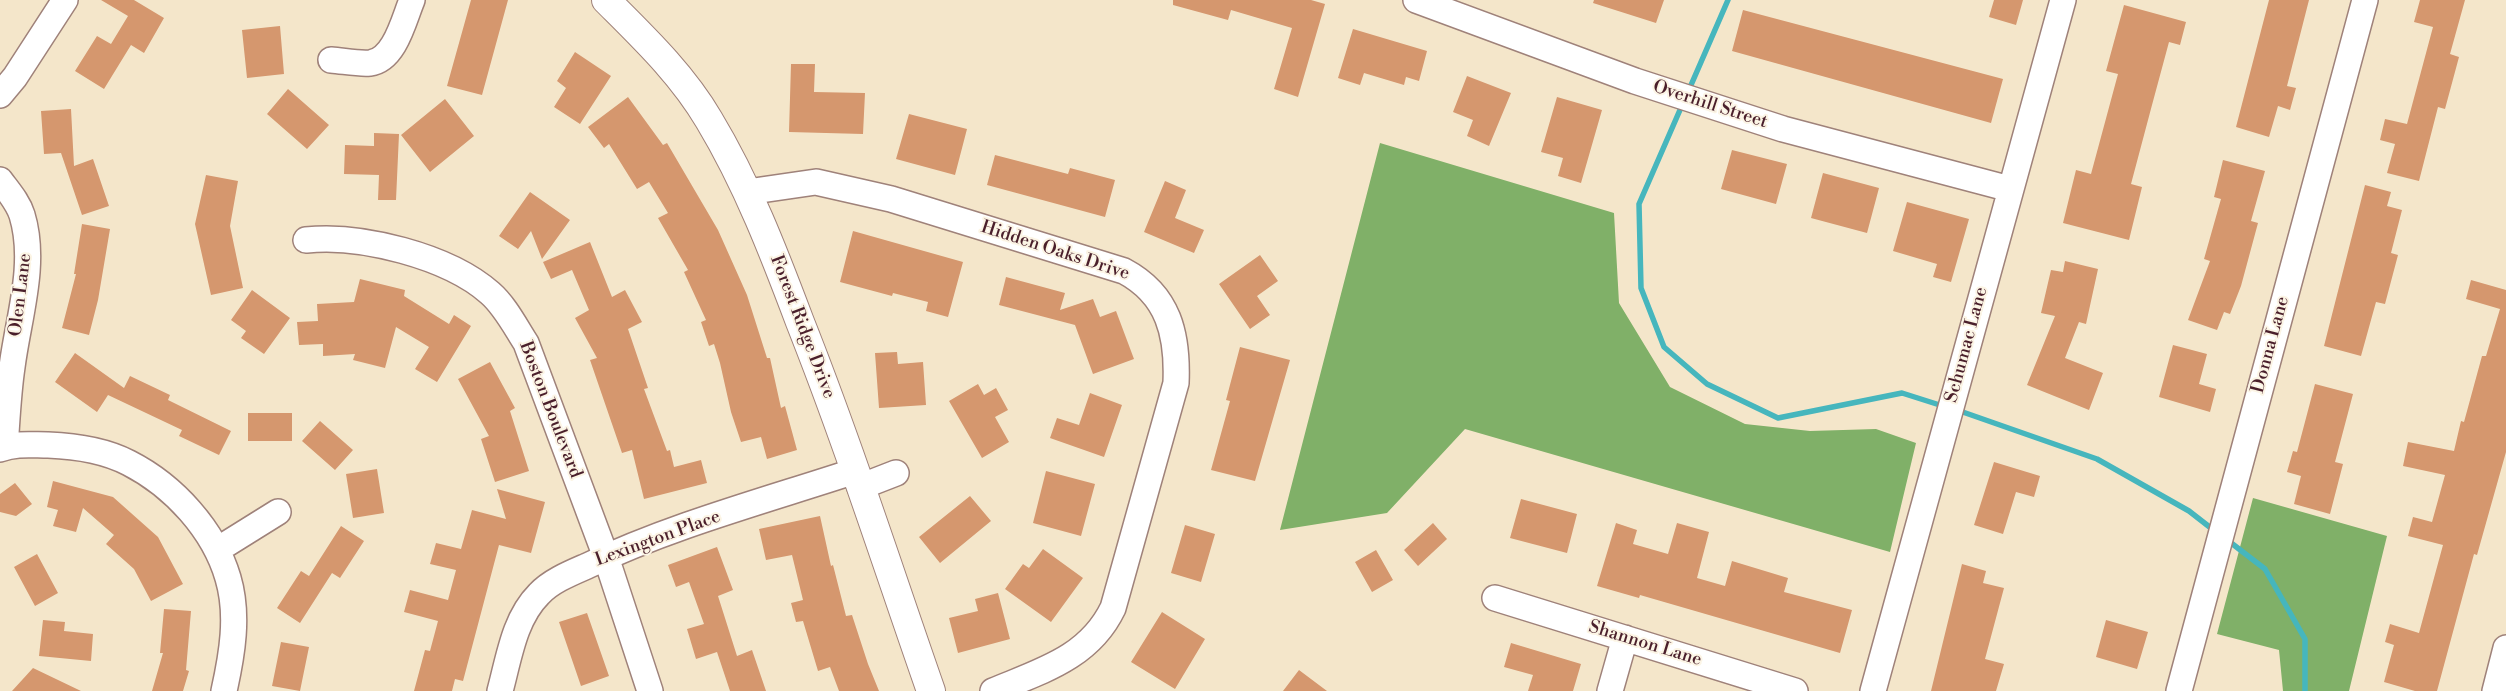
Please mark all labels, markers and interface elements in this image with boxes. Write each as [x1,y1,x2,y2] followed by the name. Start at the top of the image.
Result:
[1650,76,1770,134] street label: Overhill Street
[978,217,1132,285] street label: Hidden Oaks Drive
[5,252,37,338] street label: Olen Lane
[765,252,839,402] street label: Forest Ridge Drive
[1941,285,1993,405] street label: Schumac Lane
[2248,294,2294,396] street label: Donna Lane
[514,339,586,481] street label: Boston Boulevard
[592,506,724,572] street label: Lexington Place
[1586,617,1704,671] street label: Shannon Lane

